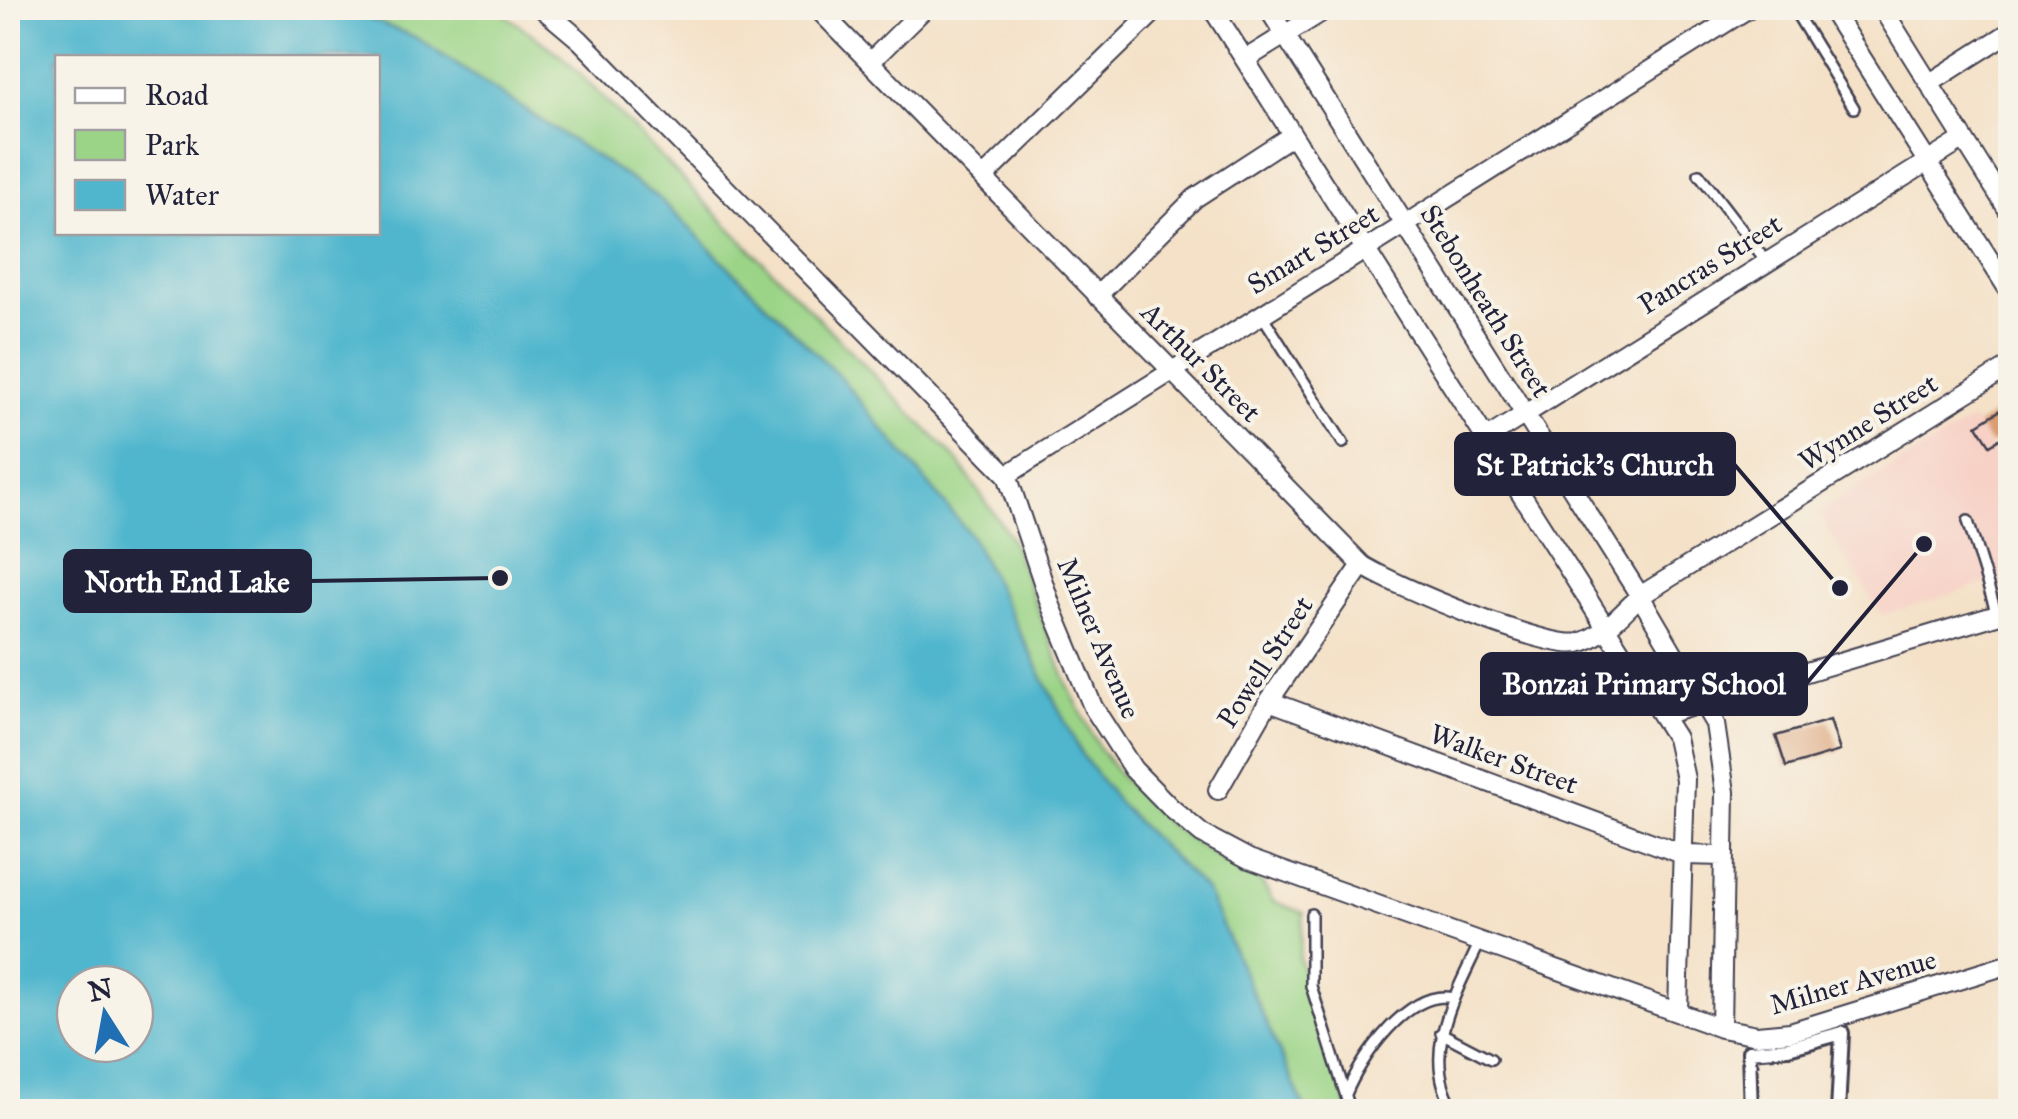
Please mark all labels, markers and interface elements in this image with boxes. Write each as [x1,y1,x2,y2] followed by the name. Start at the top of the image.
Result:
[55,55,380,235] legend
[145,77,209,113] text: Road
[145,127,199,163] text: Park
[145,177,220,213] text: Water
[1241,196,1385,302] street label: Smart Street
[1413,198,1559,404] street label: Stebonheath Street
[1632,206,1788,322] street label: Pancras Street
[1133,294,1268,429] street label: Arthur Street
[1792,366,1944,478] street label: Wynne Street
[1456,434,1734,494] callout: St Patrick's Church
[1476,447,1714,483] text: St Patrick's Church
[65,551,310,611] callout: North End Lake
[1049,552,1149,724] street label: Milner Avenue
[84,564,290,600] text: North End Lake
[1209,589,1321,734] street label: Powell Street
[1482,654,1806,714] callout: Bonzai Primary School
[1502,666,1787,702] text: Bonzai Primary School
[1425,716,1583,802] street label: Walker Street
[1766,942,1940,1022] street label: Milner Avenue
[55,964,155,1064] north arrow
[85,970,116,1009] text: N

